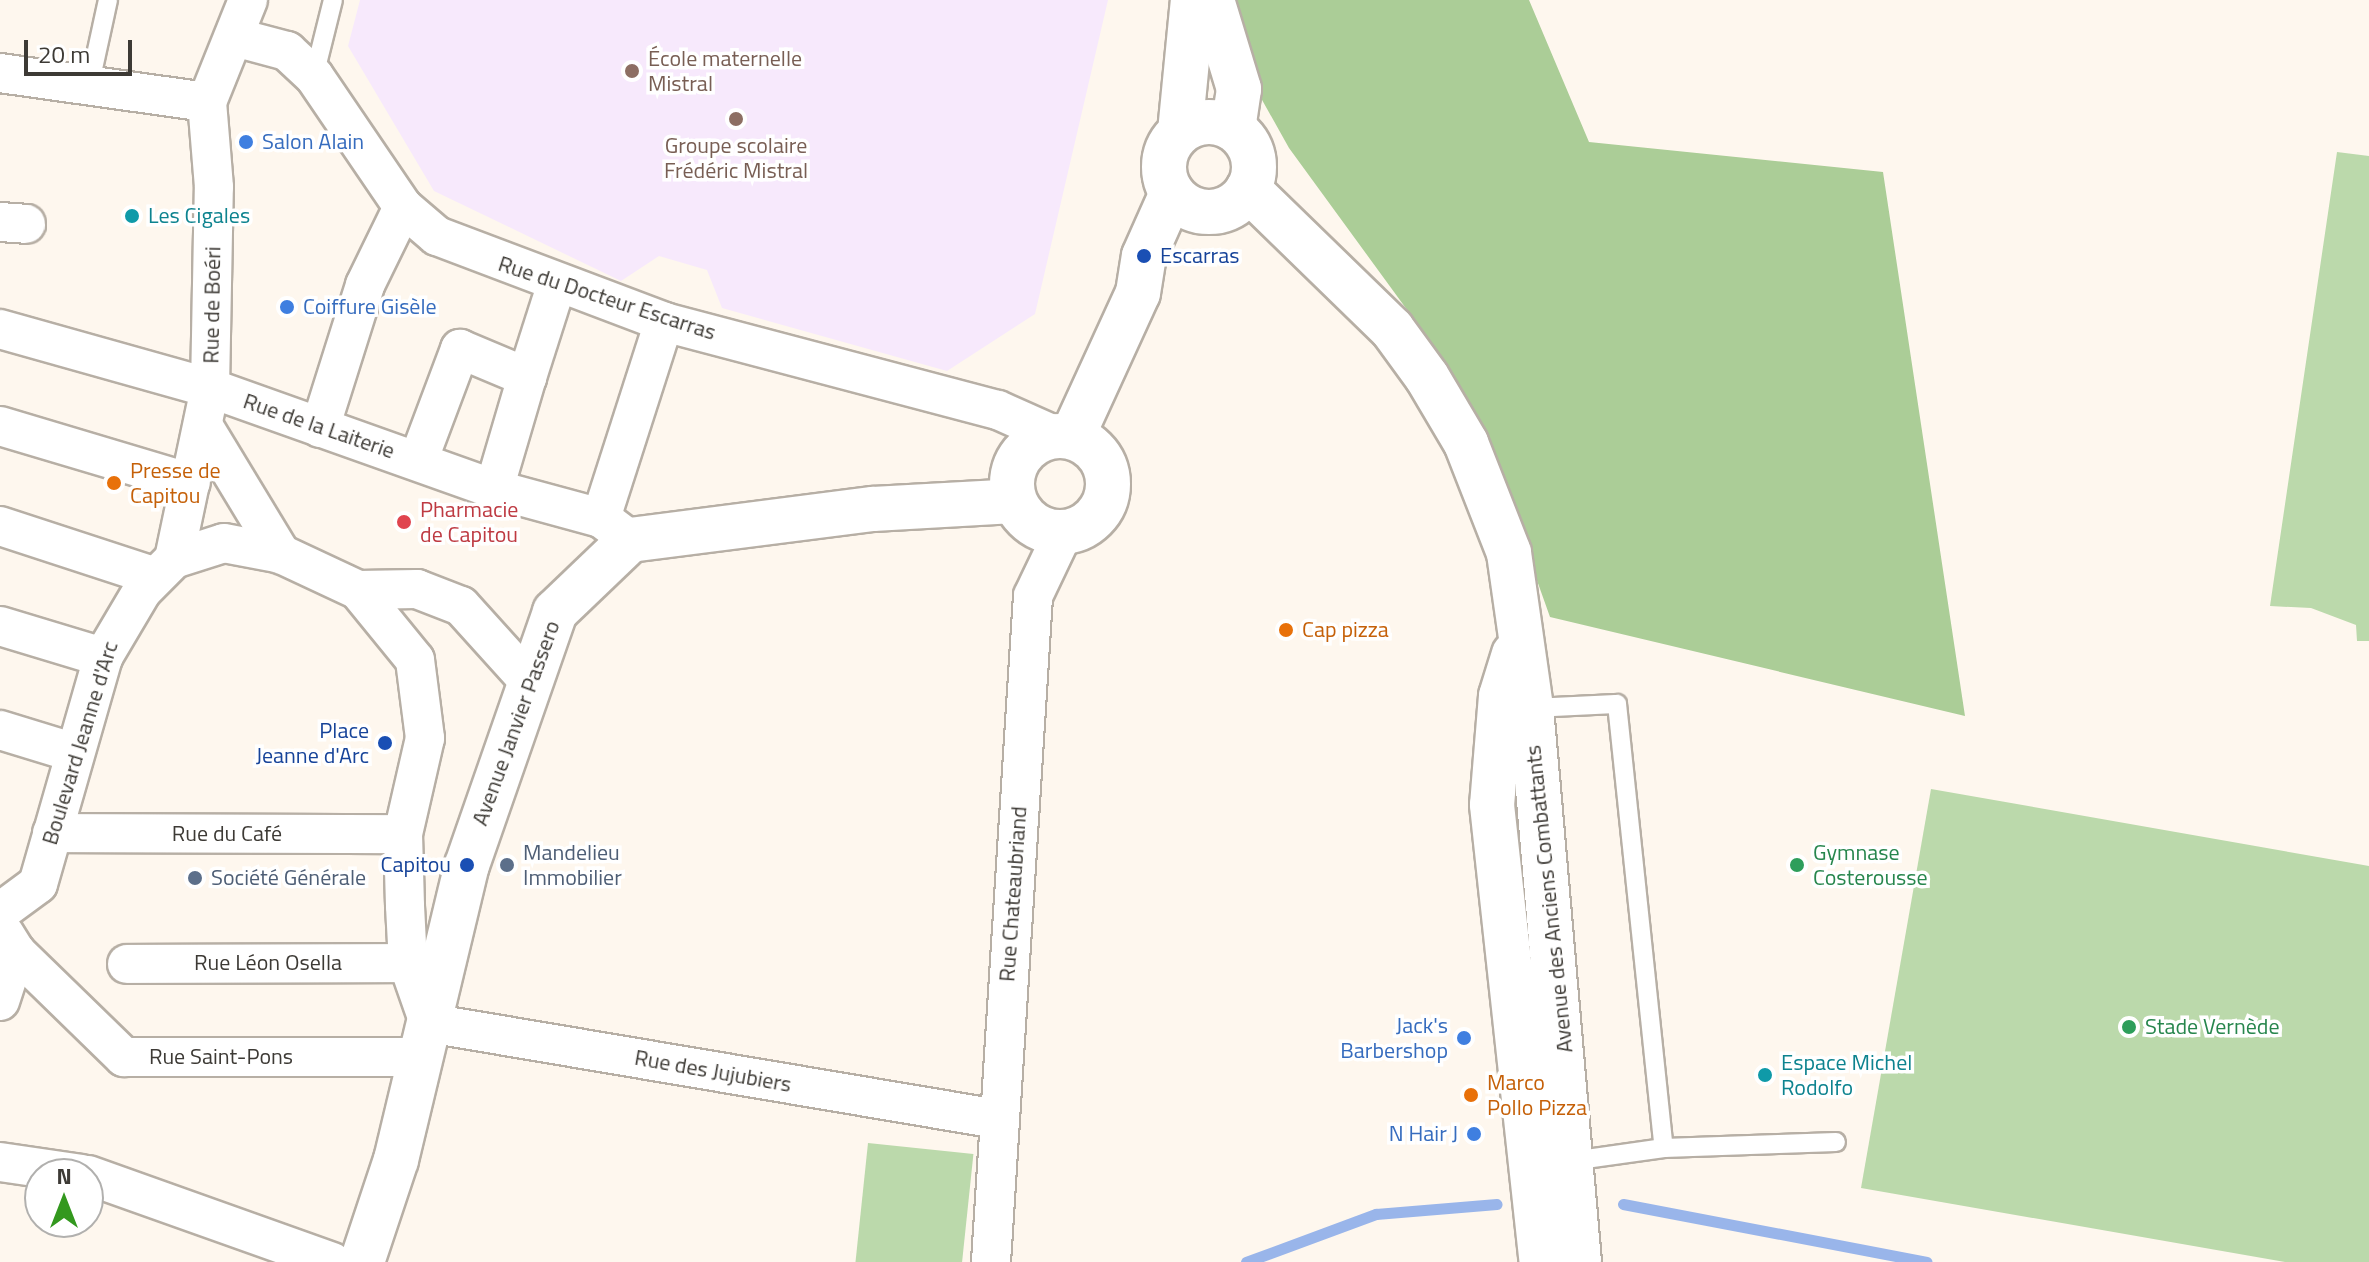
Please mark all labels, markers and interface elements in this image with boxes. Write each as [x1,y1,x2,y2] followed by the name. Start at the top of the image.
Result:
[28,24,136,74] scale bar
[38,36,90,72] text: 20 m
[648,45,802,96] place label: École maternelle Mistral
[623,62,641,80] marker: École maternelle Mistral
[727,110,745,128] marker: Groupe scolaire Frédéric Mistral
[262,129,364,155] place label: Salon Alain
[664,132,808,184] place label: Groupe scolaire Frédéric Mistral
[237,133,255,151] marker: Salon Alain
[148,203,250,229] place label: Les Cigales
[123,207,141,225] marker: Les Cigales
[1160,243,1239,269] place label: Escarras
[198,246,226,364] street label: Rue de Boéri
[1135,247,1153,265] marker: Escarras
[495,250,719,346] street label: Rue du Docteur Escarras
[303,294,437,320] place label: Coiffure Gisèle
[278,298,296,316] marker: Coiffure Gisèle
[240,388,398,464] street label: Rue de la Laiterie
[130,457,221,508] place label: Presse de Capitou
[105,474,123,492] marker: Presse de Capitou
[420,496,518,548] place label: Pharmacie de Capitou
[395,513,413,531] marker: Pharmacie de Capitou
[467,617,565,829] street label: Avenue Janvier Passero
[1302,617,1389,643] place label: Cap pizza
[1277,621,1295,639] marker: Cap pizza
[36,638,124,848] street label: Boulevard Jeanne d'Arc
[256,717,369,768] place label: Place Jeanne d'Arc
[376,734,394,752] marker: Place Jeanne d'Arc
[1520,744,1578,1054] street label: Avenue des Anciens Combattants
[994,805,1032,983] street label: Rue Chateaubriand
[172,821,282,847] street label: Rue du Café
[523,839,622,890] place label: Mandelieu Immobilier
[1813,839,1928,890] place label: Gymnase Costerousse
[381,852,451,878] place label: Capitou
[458,856,476,874] marker: Capitou
[498,856,516,874] marker: Mandelieu Immobilier
[1788,856,1806,874] marker: Gymnase Costerousse
[211,865,366,891] place label: Société Générale
[186,869,204,887] marker: Société Générale
[194,950,342,976] street label: Rue Léon Osella
[1340,1012,1448,1064] place label: Jack's Barbershop
[2145,1014,2280,1040] place label: Stade Vernède
[2120,1018,2138,1036] marker: Stade Vernède
[1455,1029,1473,1047] marker: Jack's Barbershop
[149,1044,293,1070] street label: Rue Saint-Pons
[633,1044,793,1098] street label: Rue des Jujubiers
[1781,1049,1912,1100] place label: Espace Michel Rodolfo
[1756,1066,1774,1084] marker: Espace Michel Rodolfo
[1487,1069,1587,1120] place label: Marco Pollo Pizza
[1462,1086,1480,1104] marker: Marco Pollo Pizza
[1389,1121,1458,1147] place label: N Hair J
[1465,1125,1483,1143] marker: N Hair J
[24,1158,104,1238] north arrow
[56,1159,72,1193] text: N

